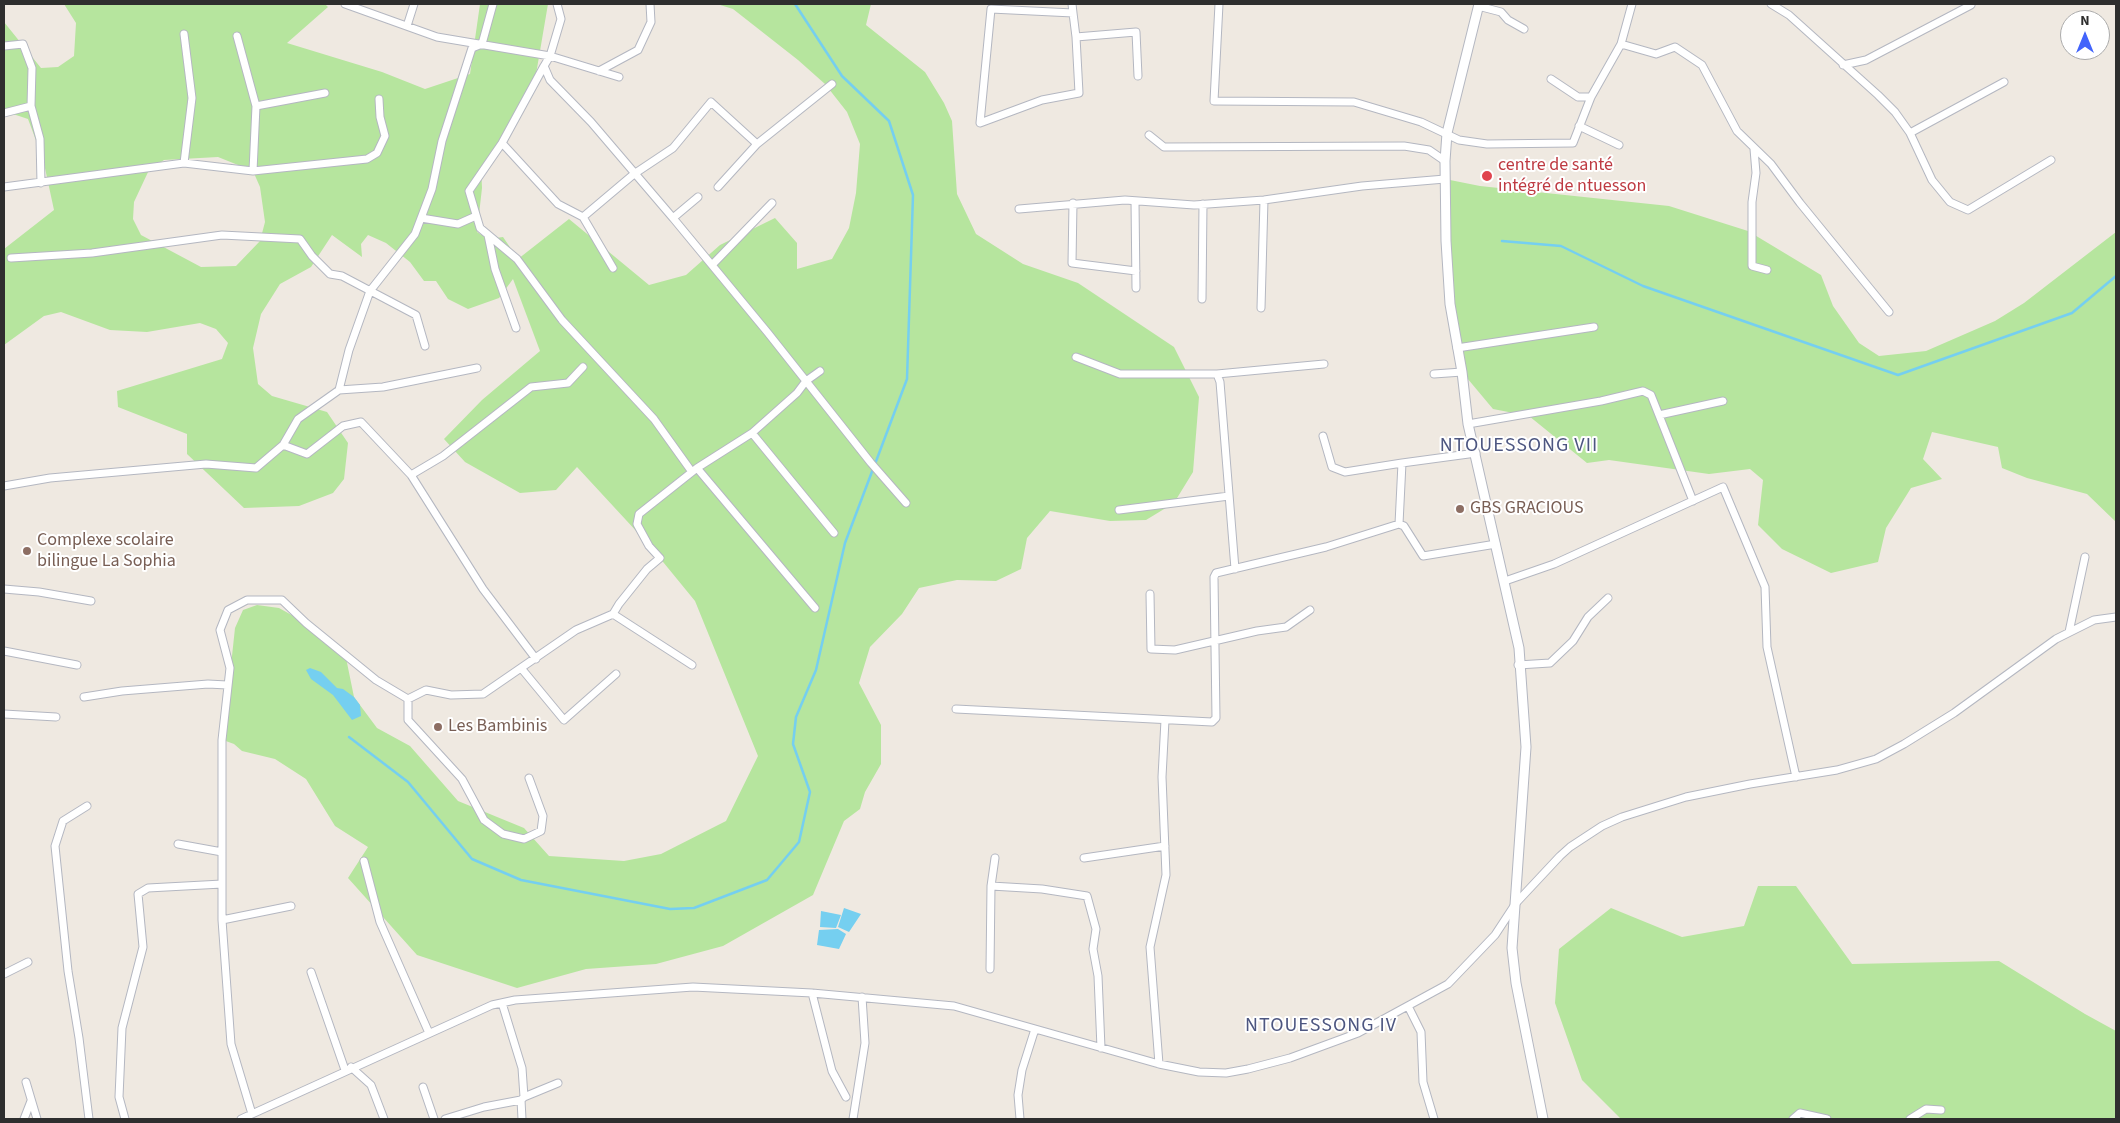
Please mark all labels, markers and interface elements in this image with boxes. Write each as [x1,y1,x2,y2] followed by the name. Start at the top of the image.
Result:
[2060,10,2110,60] north arrow
[2080,11,2090,31] text: N
[1498,155,1646,198] place label: centre de santé intégré de ntuesson
[1480,169,1494,183] marker: centre de santé intégré de ntuesson
[1438,435,1600,459] district label: NTOUESSONG VII
[1470,498,1584,520] place label: GBS GRACIOUS
[1454,503,1466,515] marker: GBS GRACIOUS
[37,530,176,572] place label: Complexe scolaire bilingue La Sophia
[21,545,33,557] marker: Complexe scolaire bilingue La Sophia
[448,716,547,738] place label: Les Bambinis
[432,721,444,733] marker: Les Bambinis
[1243,1015,1399,1039] district label: NTOUESSONG IV

